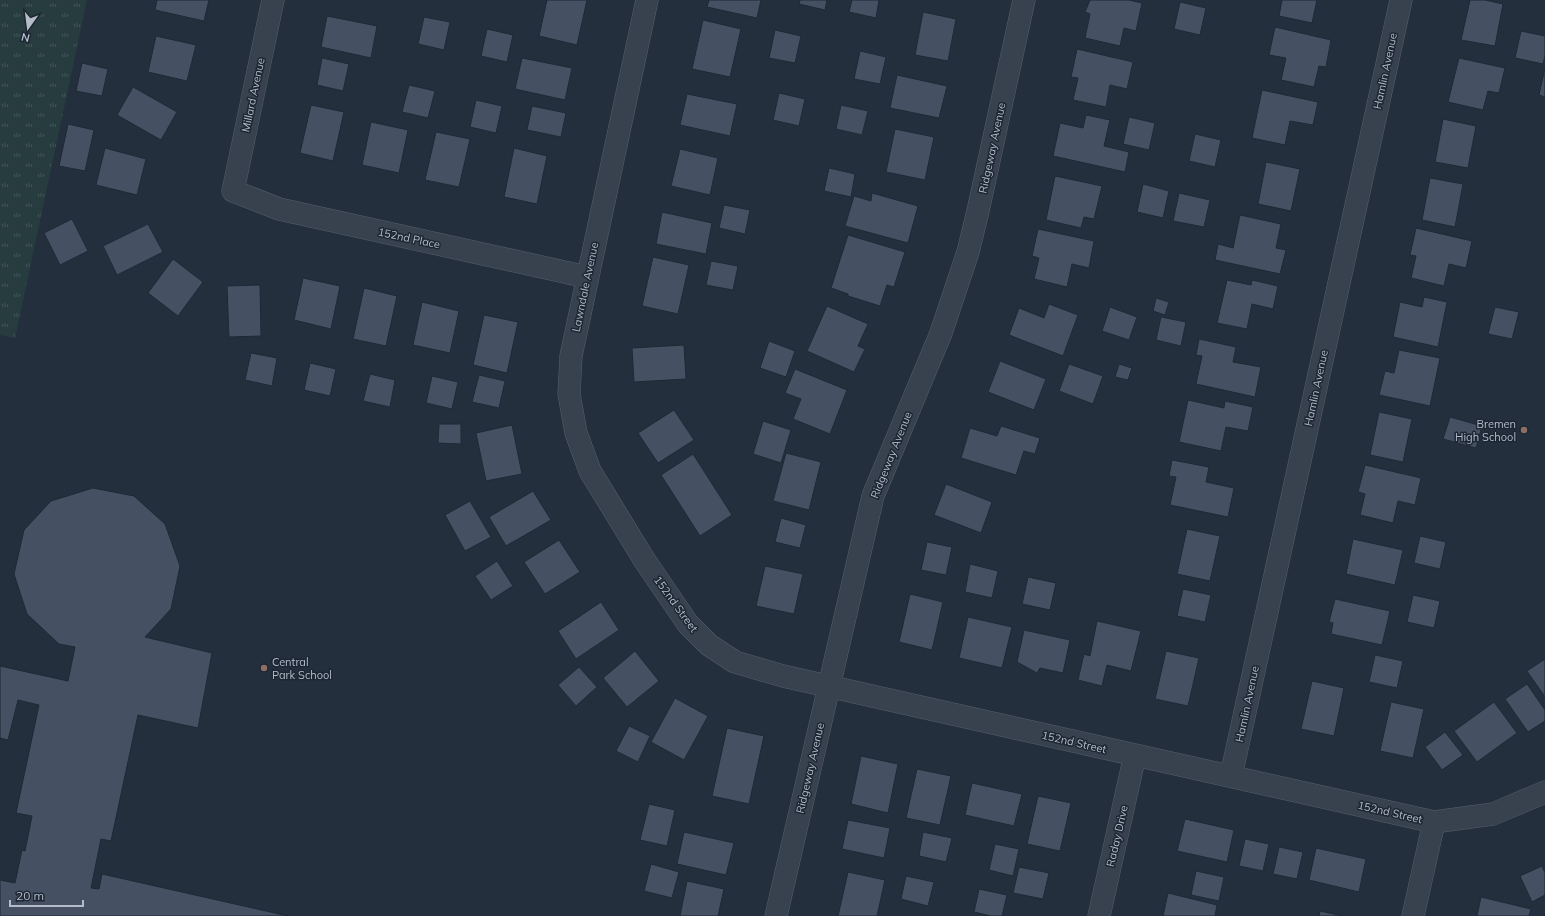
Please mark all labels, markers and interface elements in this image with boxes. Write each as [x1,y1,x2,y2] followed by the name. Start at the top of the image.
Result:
[8,8,48,48] north arrow
[20,30,31,46] text: N
[1370,32,1400,110] street label: Hamlin Avenue
[238,57,268,133] street label: Millard Avenue
[976,101,1008,195] street label: Ridgeway Avenue
[377,225,441,251] street label: 152nd Place
[569,241,601,333] street label: Lawndale Avenue
[1301,349,1331,427] street label: Hamlin Avenue
[867,410,915,500] street label: Ridgeway Avenue
[1455,417,1516,444] place label: Bremen High School
[1519,425,1529,435] marker: Bremen High School
[651,573,701,635] street label: 152nd Street
[272,655,332,682] place label: Central Park School
[259,663,269,673] marker: Central Park School
[1232,665,1262,743] street label: Hamlin Avenue
[793,721,827,815] street label: Ridgeway Avenue
[1040,728,1108,756] street label: 152nd Street
[1356,798,1424,826] street label: 152nd Street
[1103,804,1131,868] street label: Raday Drive
[10,882,83,908] scale bar
[16,888,44,903] text: 20 m

